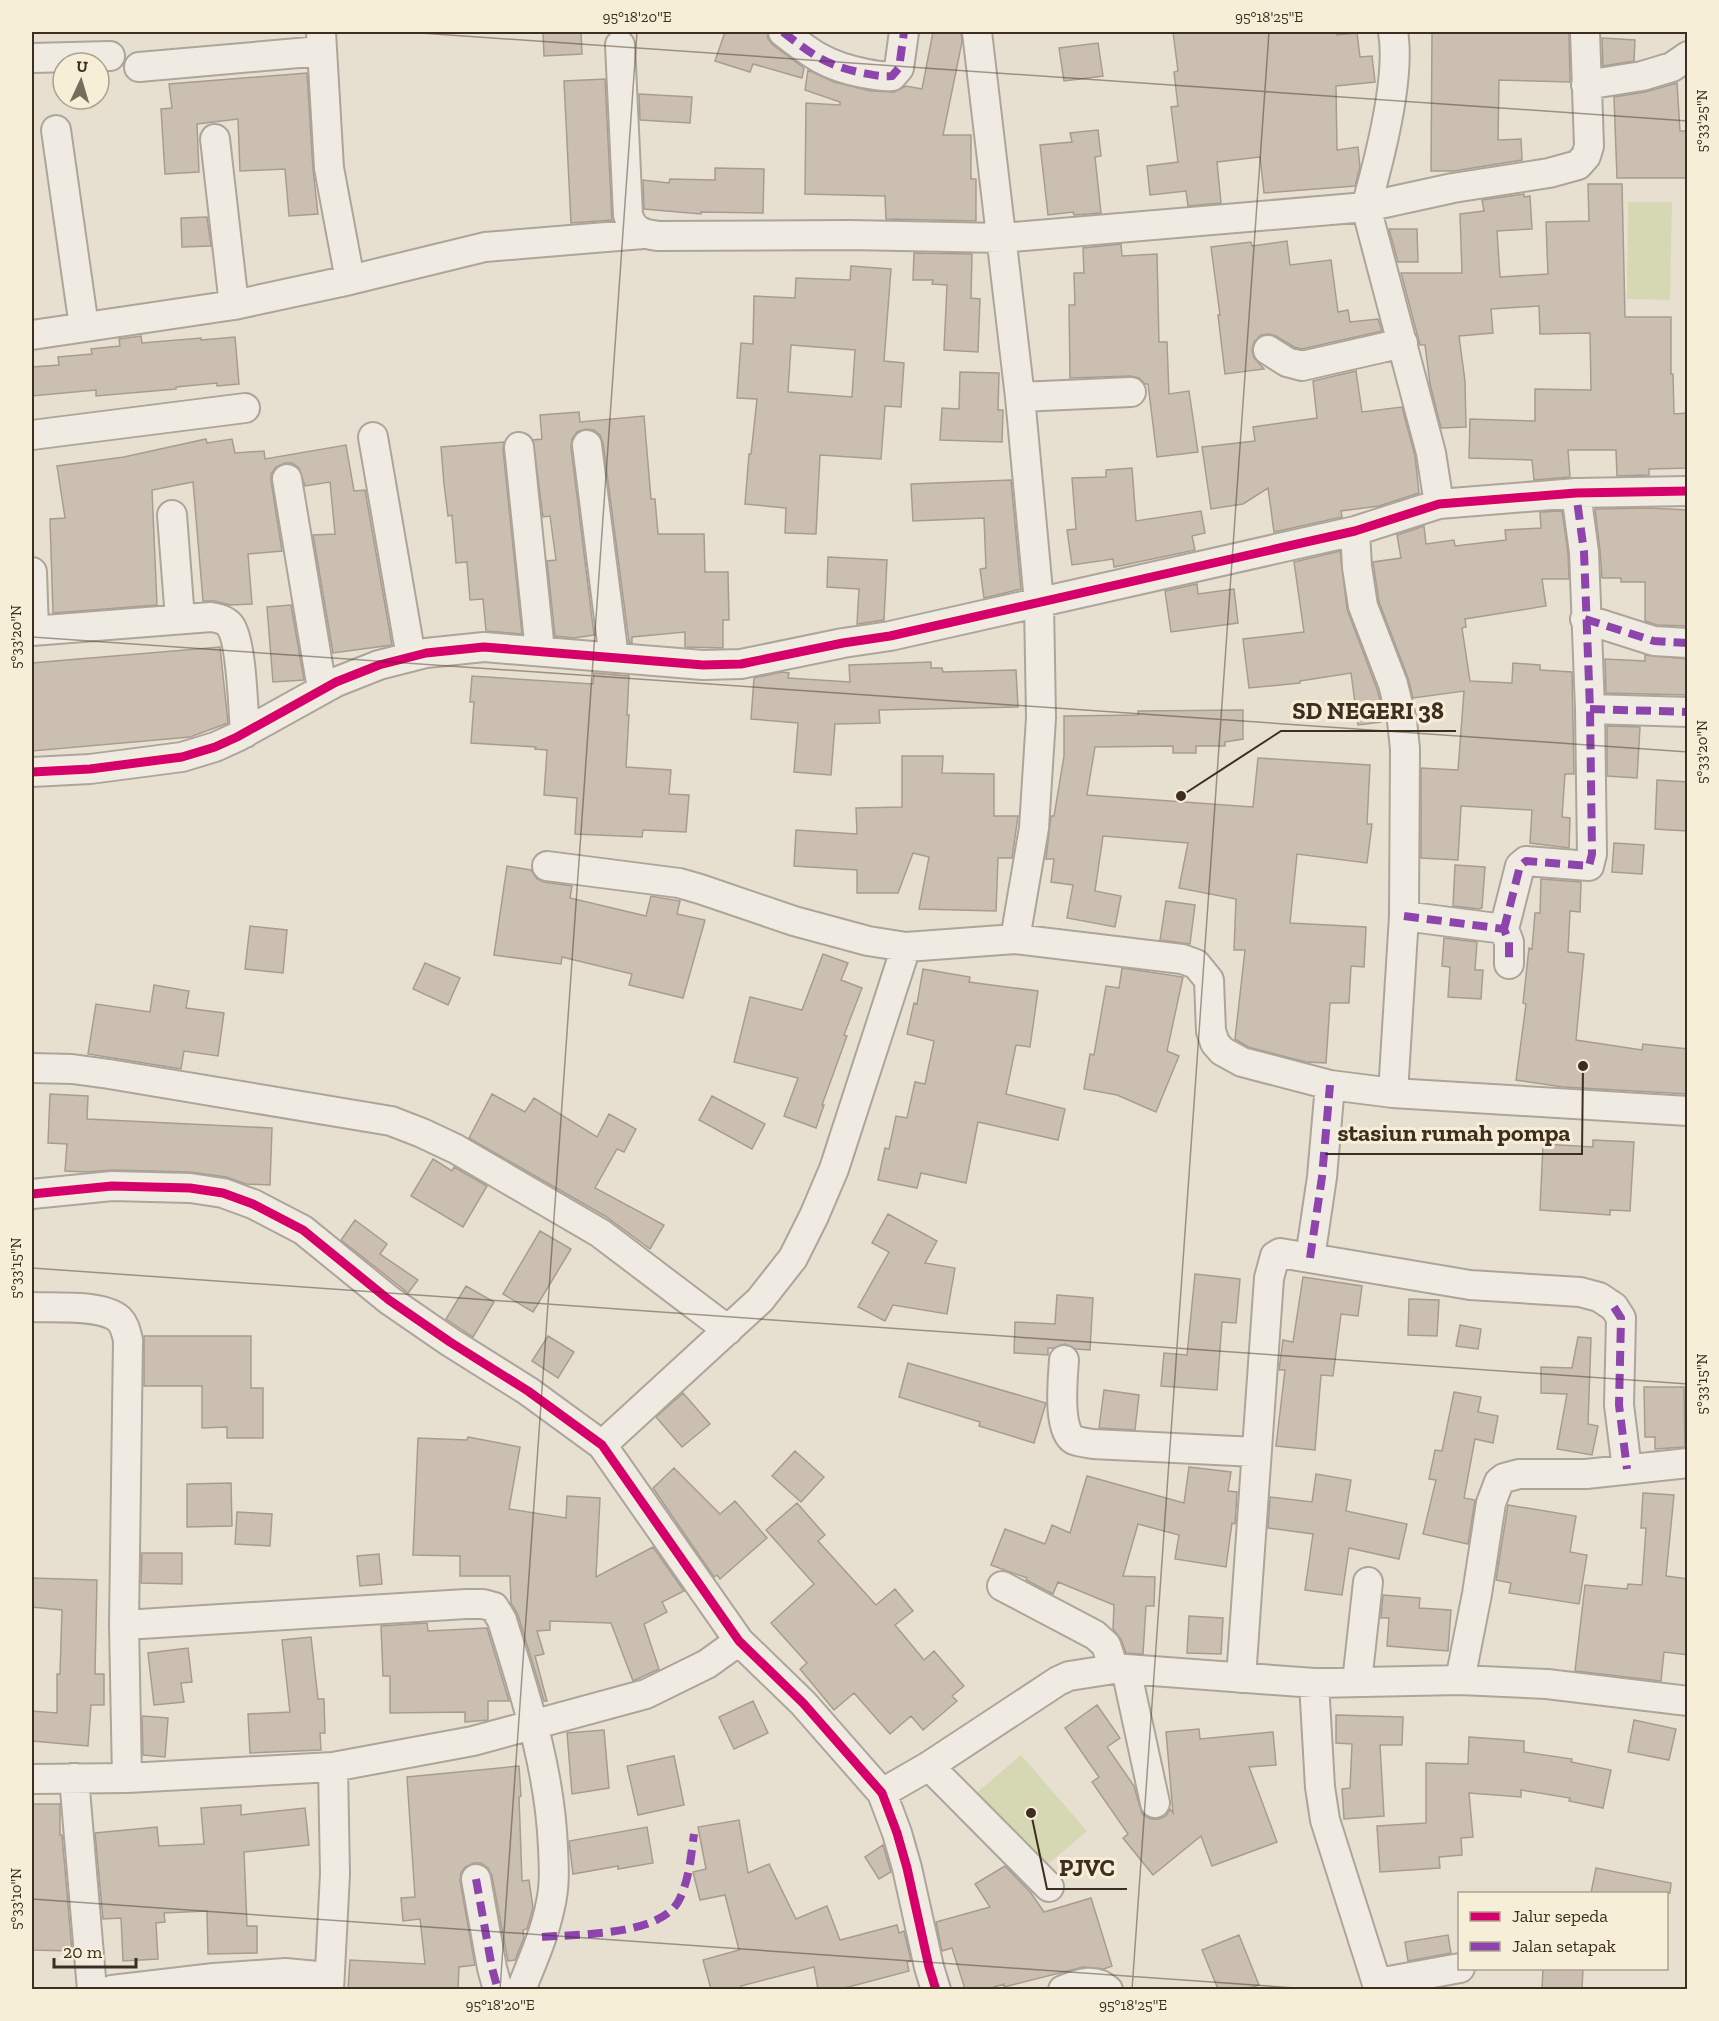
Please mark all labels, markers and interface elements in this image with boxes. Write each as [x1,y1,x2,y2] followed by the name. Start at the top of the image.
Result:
[602,8,672,26] text: 95°18'20"E
[1235,8,1303,26] text: 95°18'25"E
[51,51,111,111] north arrow
[76,57,89,76] text: U
[1693,89,1711,153] text: 5°33'25"N
[7,605,25,669] text: 5°33'20"N
[1281,689,1456,731] callout: SD NEGERI 38
[1292,696,1444,725] text: SD NEGERI 38
[1693,720,1711,784] text: 5°33'20"N
[1325,1112,1582,1154] callout: stasiun rumah pompa
[1337,1118,1571,1147] text: stasiun rumah pompa
[7,1237,25,1299] text: 5°33'15"N
[1693,1353,1711,1415] text: 5°33'15"N
[1047,1847,1127,1889] callout: PJVC
[1059,1853,1115,1882] text: PJVC
[7,1868,25,1930] text: 5°33'10"N
[1458,1892,1668,1970] legend
[1512,1905,1608,1927] text: Jalur sepeda
[54,1931,136,1969] scale bar
[1512,1935,1617,1957] text: Jalan setapak
[63,1941,103,1963] text: 20 m
[465,1996,535,2014] text: 95°18'20"E
[1099,1996,1167,2014] text: 95°18'25"E

